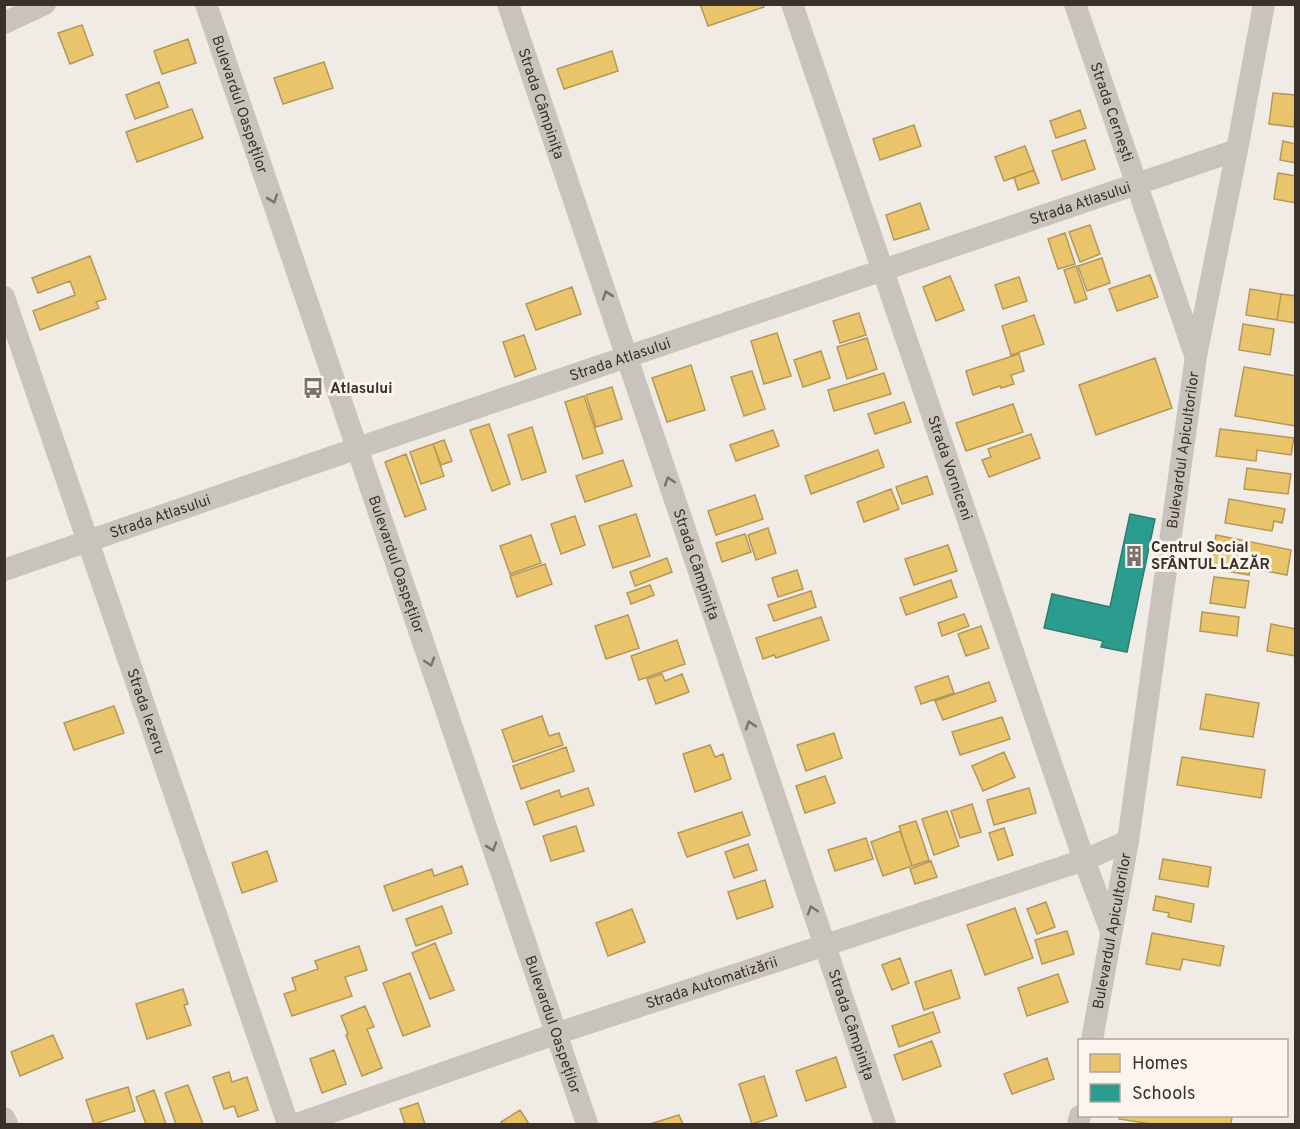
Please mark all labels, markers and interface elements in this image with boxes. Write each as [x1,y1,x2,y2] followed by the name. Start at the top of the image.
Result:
[206,33,271,177] street label: Bulevardul Oaspeților
[513,46,568,162] street label: Strada Câmpinița
[1085,60,1136,165] street label: Strada Cernești
[1028,179,1134,231] street label: Strada Atlasului
[266,193,278,204] one-way arrow
[602,291,614,301] one-way arrow
[567,335,673,387] street label: Strada Atlasului
[1164,370,1205,530] street label: Bulevardul Apicultorilor
[301,376,325,400] bus stop icon: Atlasului
[330,380,392,399] place label: Atlasului
[922,413,975,523] street label: Strada Vorniceni
[663,476,676,486] one-way arrow
[107,491,214,544] street label: Strada Atlasului
[363,493,428,637] street label: Bulevardul Oaspeților
[668,507,723,623] street label: Strada Câmpinița
[1151,539,1270,575] place label: Centrul Social SFÂNTUL LAZĂR
[1122,544,1146,568] building icon: Centrul Social SFÂNTUL LAZĂR
[422,656,435,667] one-way arrow
[121,666,168,757] street label: Strada Iezeru
[745,720,757,731] one-way arrow
[484,841,497,852] one-way arrow
[1090,851,1137,1011] street label: Bulevardul Apicultorilor
[806,905,819,916] one-way arrow
[519,953,584,1097] street label: Bulevardul Oaspeților
[644,953,780,1014] street label: Strada Automatizării
[823,967,878,1083] street label: Strada Câmpinița
[1078,1039,1288,1117] legend
[1132,1053,1188,1076] text: Homes
[1132,1083,1195,1106] text: Schools

